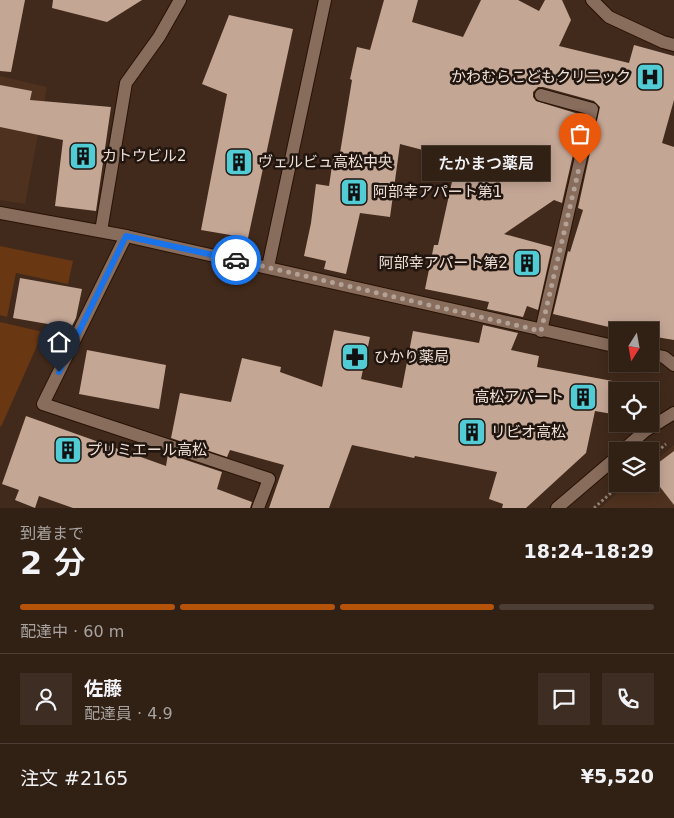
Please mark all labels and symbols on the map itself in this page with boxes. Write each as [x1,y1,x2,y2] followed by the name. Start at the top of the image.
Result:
[635,62,665,92] hospital icon: かわむらこどもクリニック
[451,68,631,86] place label: かわむらこどもクリニック
[559,113,601,164] pin
[68,141,98,171] building icon: カトウビル2
[422,146,550,182] callout: たかまつ薬局
[102,147,187,165] place label: カトウビル2
[224,147,254,177] building icon: ヴェルビュ高松中央
[258,153,393,171] place label: ヴェルビュ高松中央
[339,177,369,207] building icon: 阿部幸アパート第1
[373,183,502,201] place label: 阿部幸アパート第1
[211,235,261,285] courier
[512,248,542,278] building icon: 阿部幸アパート第2
[379,254,508,272] place label: 阿部幸アパート第2
[38,321,80,372] pin
[609,322,659,372] north arrow
[340,342,370,372] pharmacy icon: ひかり薬局
[374,348,449,366] place label: ひかり薬局
[568,382,598,412] building icon: 高松アパート
[474,388,564,406] place label: 高松アパート
[457,417,487,447] building icon: リビオ高松
[491,423,566,441] place label: リビオ高松
[53,435,83,465] building icon: プリミエール高松
[87,441,207,459] place label: プリミエール高松

